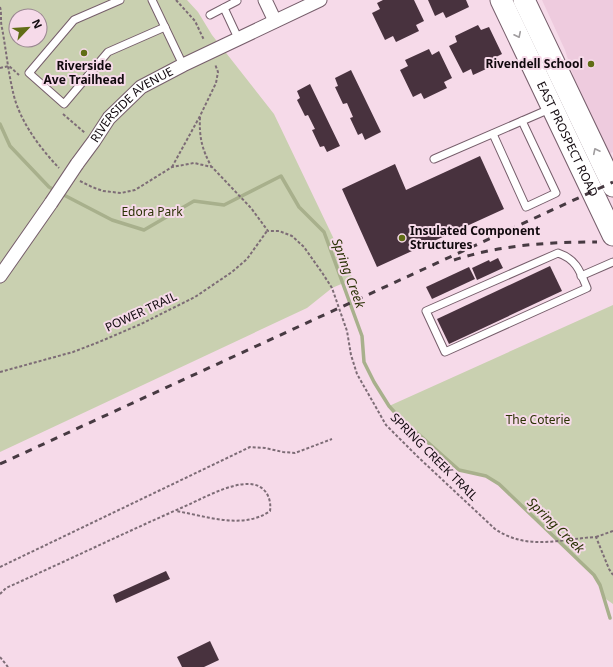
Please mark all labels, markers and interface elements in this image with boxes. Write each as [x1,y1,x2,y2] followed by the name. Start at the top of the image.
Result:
[8,8,48,48] north arrow
[29,16,46,31] text: N
[513,31,520,38] one-way arrow
[79,48,89,58] marker: Riverside Ave Trailhead
[486,55,583,72] place label: Rivendell School
[44,57,124,88] place label: Riverside Ave Trailhead
[586,59,596,69] marker: Rivendell School
[86,63,176,146] street label: RIVERSIDE AVENUE
[533,78,603,199] street label: EAST PROSPECT ROAD
[593,148,601,156] one-way arrow
[121,203,183,220] park label: Edora Park
[410,222,540,253] place label: Insulated Component Structures
[397,233,407,243] marker: Insulated Component Structures
[328,236,370,311] water label: Spring Creek
[102,288,179,336] street label: POWER TRAIL
[387,409,482,504] street label: SPRING CREEK TRAIL
[506,411,571,428] park label: The Coterie
[523,493,589,557] water label: Spring Creek

